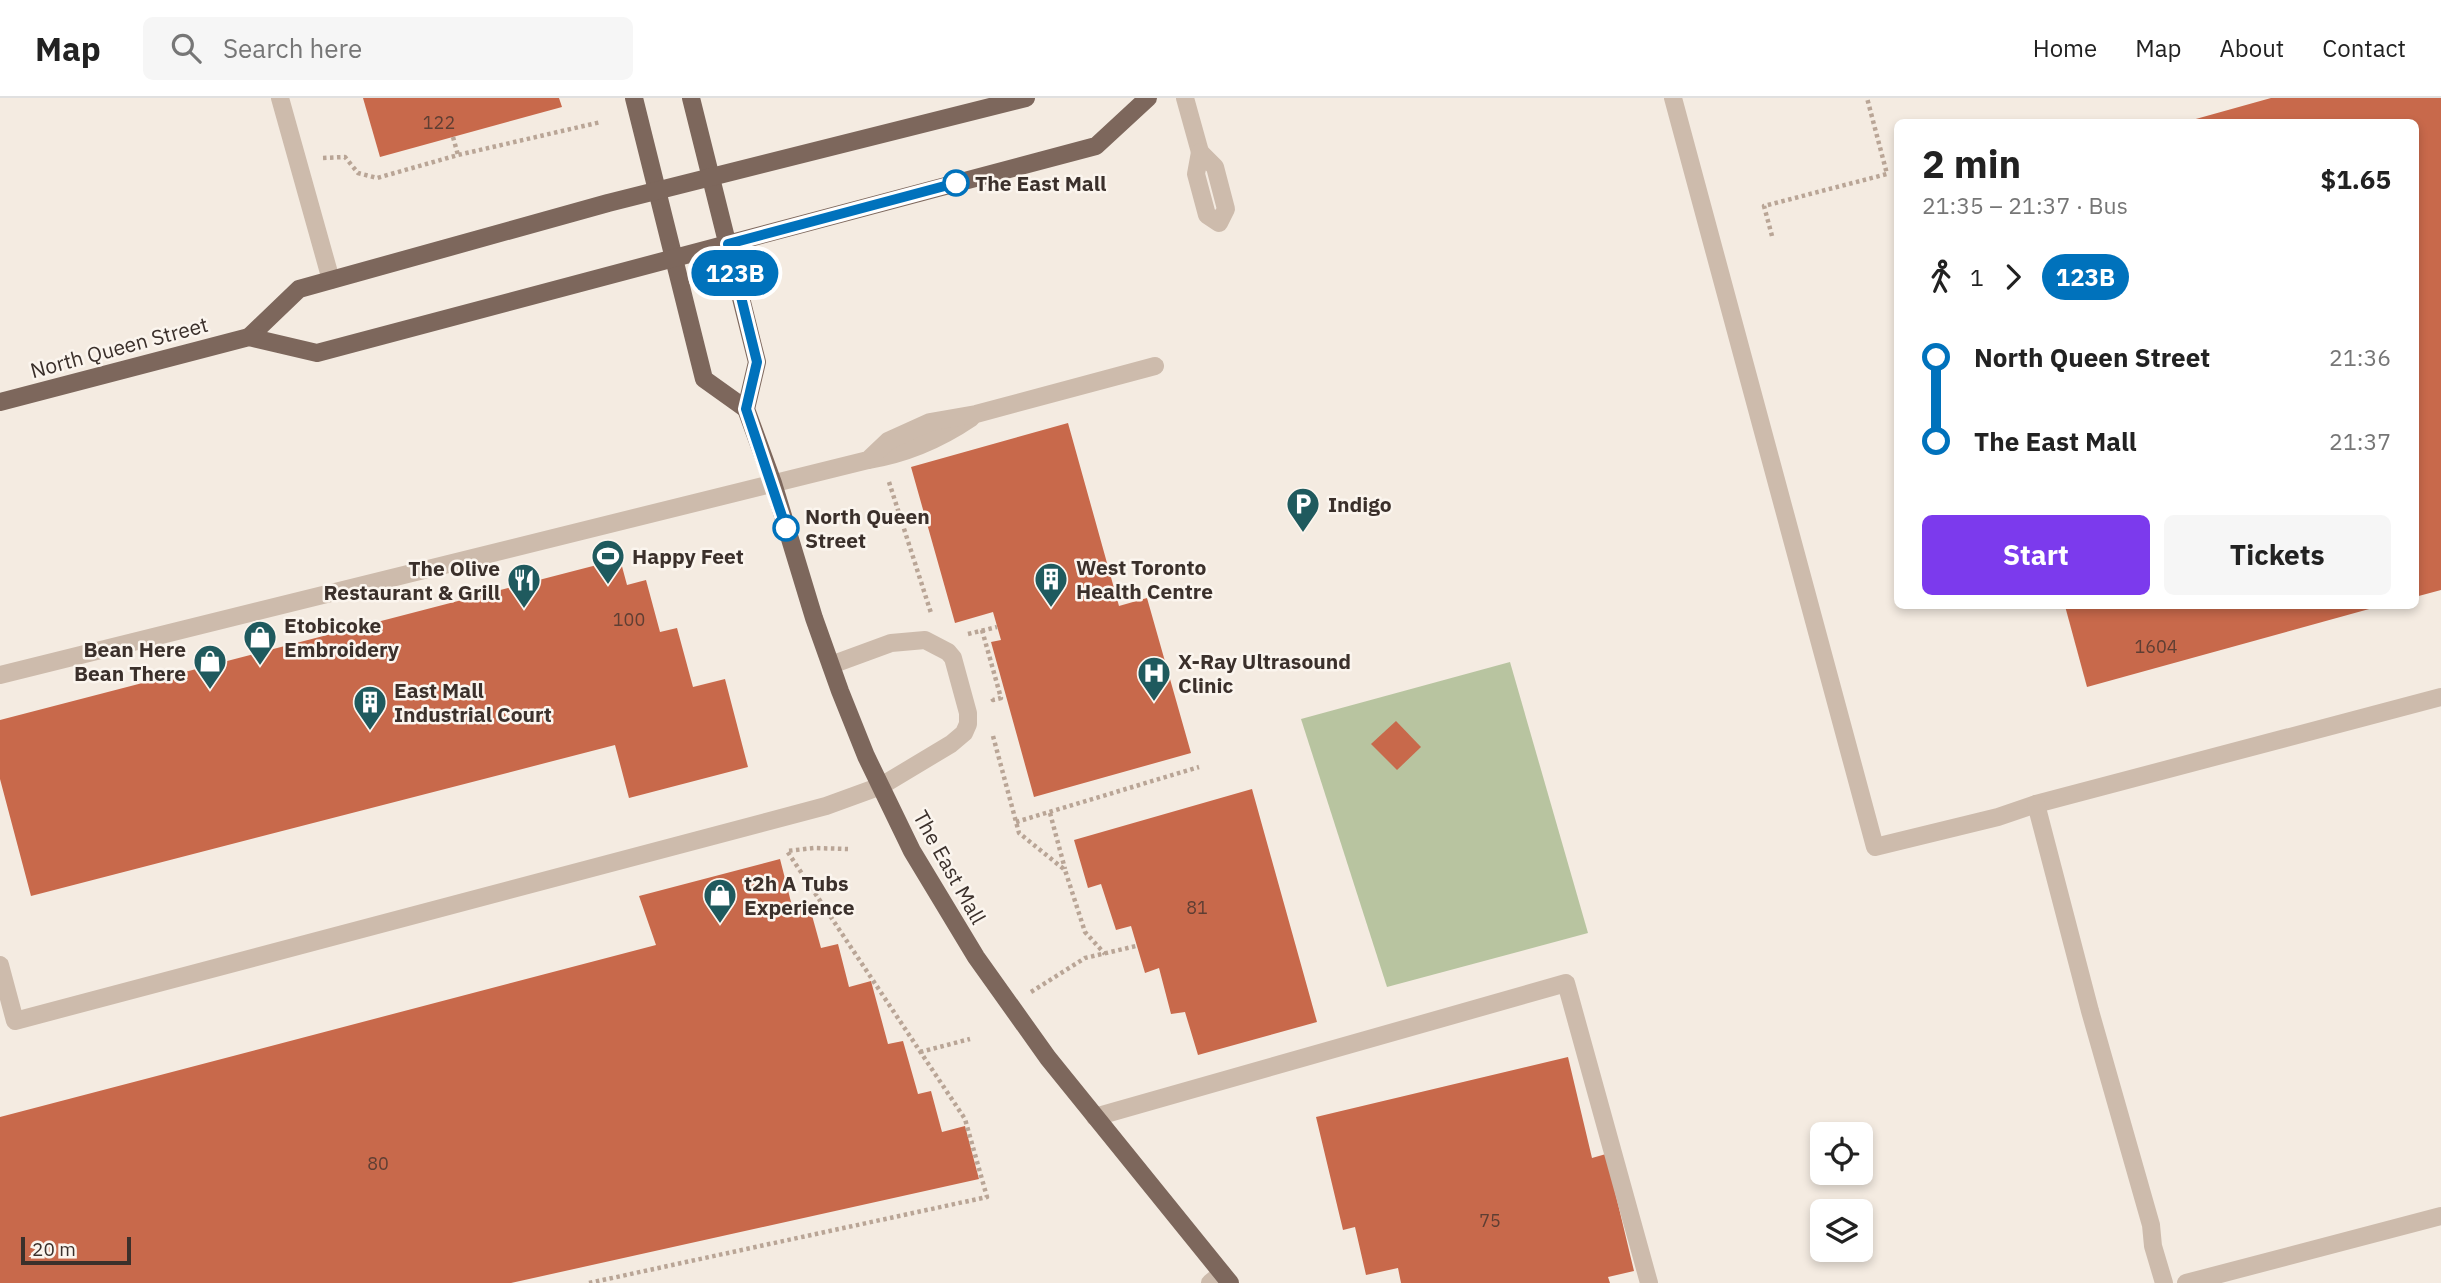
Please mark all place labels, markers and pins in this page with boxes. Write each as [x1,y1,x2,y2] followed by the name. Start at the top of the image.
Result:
[975,169,1106,197] place label: The East Mall
[943,170,969,196] marker: The East Mall
[1284,485,1322,534] parking icon: Indigo
[1328,490,1392,518] place label: Indigo
[805,502,930,554] place label: North Queen Street
[773,515,799,541] marker: North Queen Street
[589,537,627,586] sports icon: Happy Feet
[632,542,744,570] place label: Happy Feet
[1076,553,1213,605] place label: West Toronto Health Centre
[324,554,500,606] place label: The Olive Restaurant & Grill
[1032,560,1070,609] building icon: West Toronto Health Centre
[505,561,543,610] restaurant icon: The Olive Restaurant & Grill
[284,611,400,663] place label: Etobicoke Embroidery
[241,618,279,667] shop icon: Etobicoke Embroidery
[74,635,186,687] place label: Bean Here Bean There
[191,642,229,691] shop icon: Bean Here Bean There
[1178,647,1351,699] place label: X-Ray Ultrasound Clinic
[1135,654,1173,703] hospital icon: X-Ray Ultrasound Clinic
[394,676,552,728] place label: East Mall Industrial Court
[351,683,389,732] building icon: East Mall Industrial Court
[744,869,855,921] place label: t2h A Tubs Experience
[701,876,739,925] shop icon: t2h A Tubs Experience

